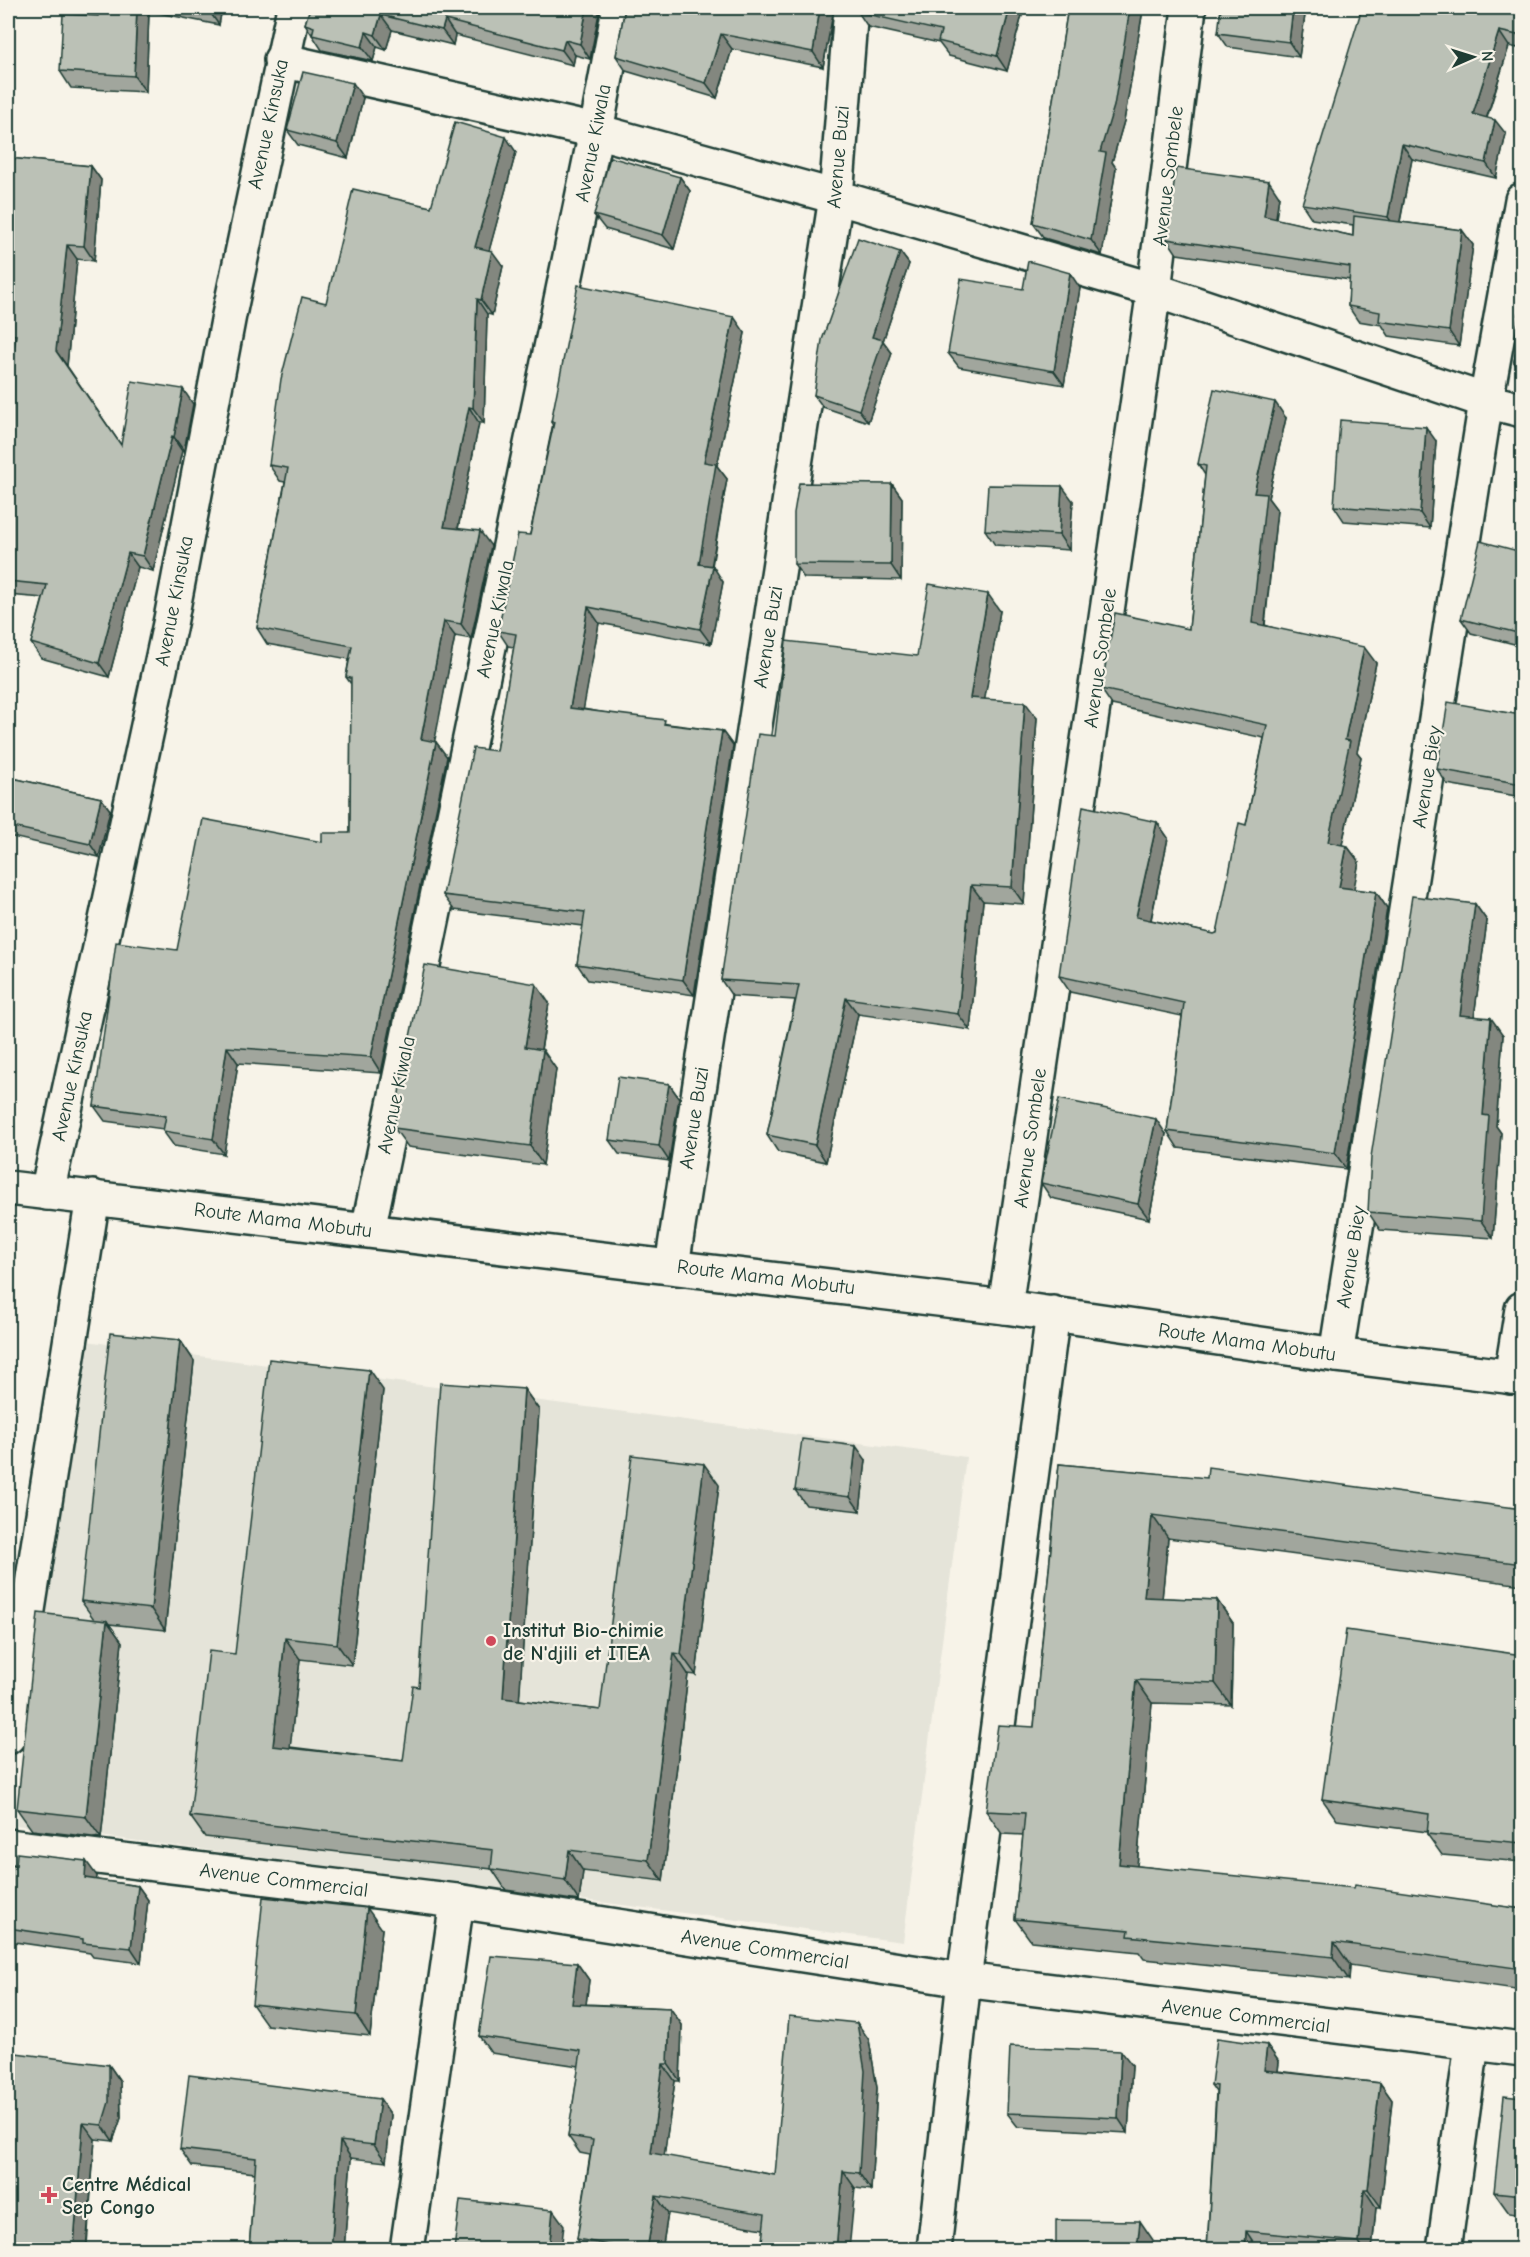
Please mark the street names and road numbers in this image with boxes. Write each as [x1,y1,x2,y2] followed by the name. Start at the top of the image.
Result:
[243,57,293,191] street label: Avenue Kinsuka
[570,82,616,204] street label: Avenue Kiwala
[822,104,854,210] street label: Avenue Buzi
[1148,105,1188,247] street label: Avenue Sombele
[150,534,198,668] street label: Avenue Kinsuka
[471,558,519,680] street label: Avenue Kiwala
[749,584,787,690] street label: Avenue Buzi
[1079,587,1121,729] street label: Avenue Sombele
[1408,724,1446,830] street label: Avenue Biey
[47,1009,97,1143] street label: Avenue Kinsuka
[372,1034,420,1156] street label: Avenue Kiwala
[675,1065,713,1171] street label: Avenue Buzi
[1009,1067,1051,1209] street label: Avenue Sombele
[193,1198,373,1242] street label: Route Mama Mobutu
[1332,1204,1370,1310] street label: Avenue Biey
[676,1255,856,1299] street label: Route Mama Mobutu
[1157,1318,1337,1366] street label: Route Mama Mobutu
[198,1858,370,1902] street label: Avenue Commercial
[679,1924,851,1974] street label: Avenue Commercial
[1160,1994,1332,2038] street label: Avenue Commercial

